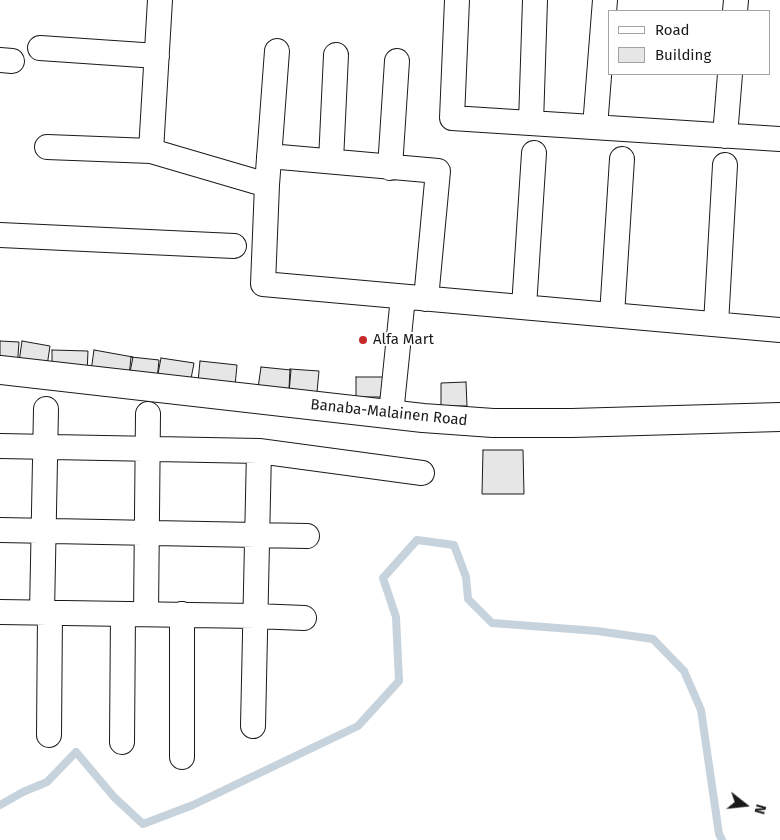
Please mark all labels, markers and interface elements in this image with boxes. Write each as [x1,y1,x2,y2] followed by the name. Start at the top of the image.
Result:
[608,10,770,75] legend
[655,21,690,39] text: Road
[655,46,711,64] text: Building
[373,331,434,349] place label: Alfa Mart
[357,334,369,346] marker: Alfa Mart
[310,396,468,430] street label: Banaba-Malainen Road
[720,780,770,830] north arrow
[750,802,769,816] text: N

